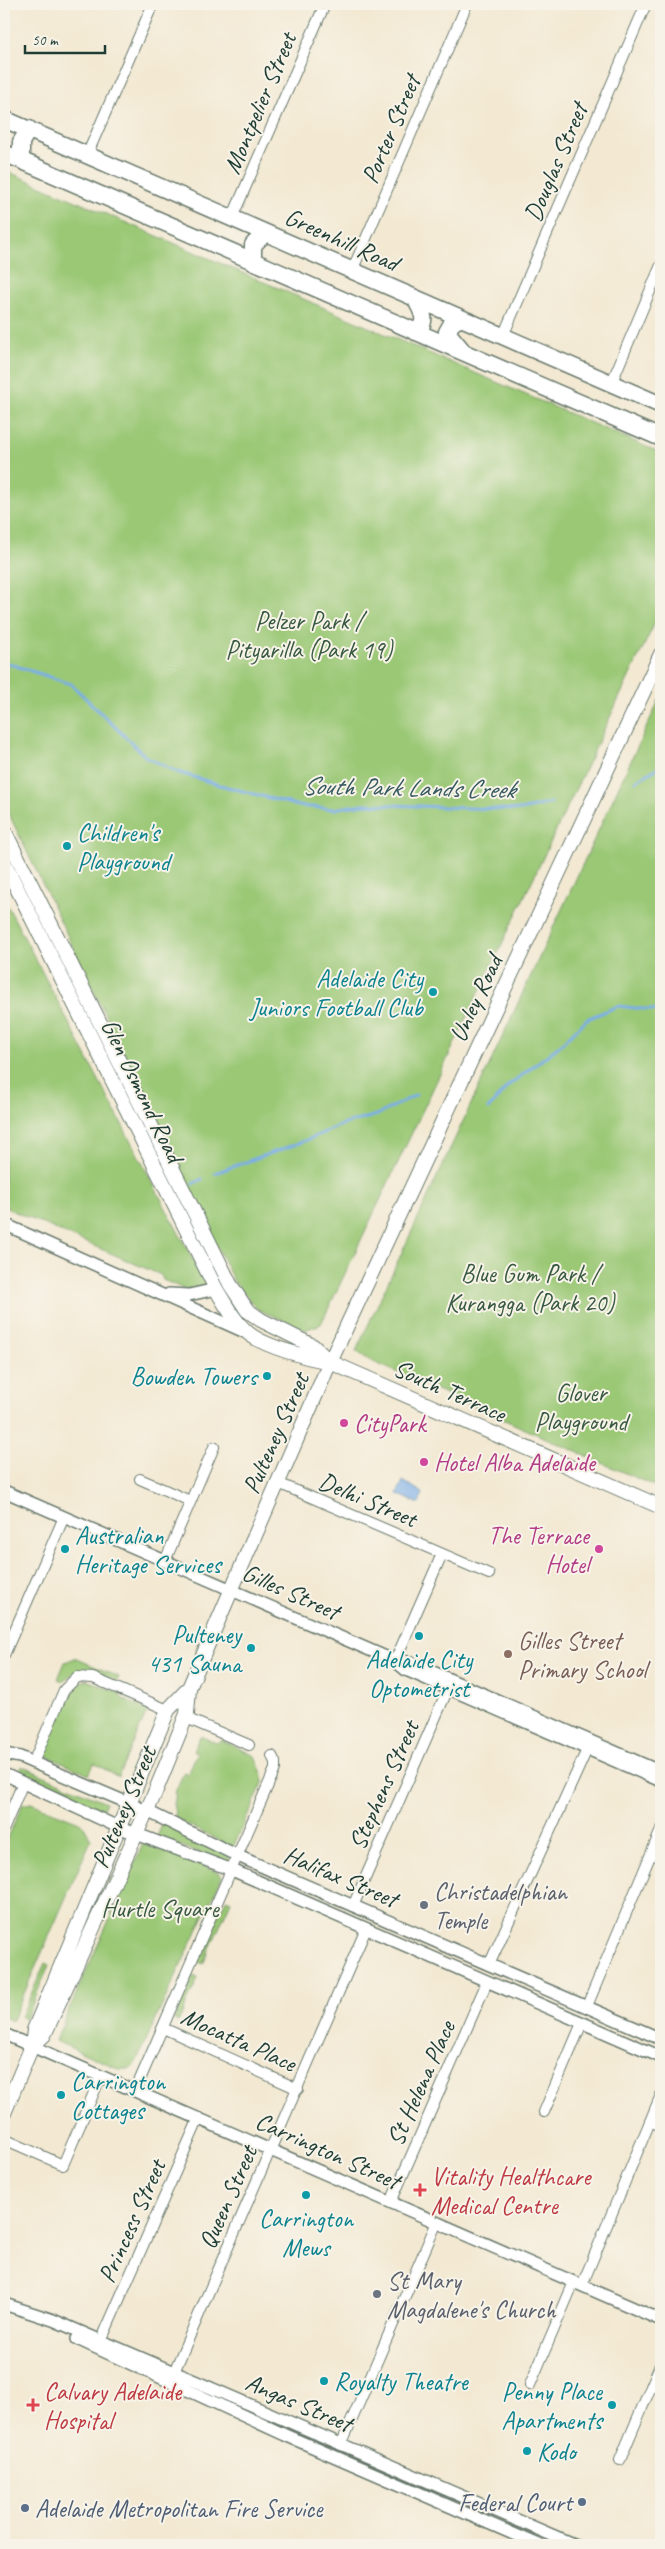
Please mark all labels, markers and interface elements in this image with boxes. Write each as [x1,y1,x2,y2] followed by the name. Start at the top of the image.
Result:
[25,22,105,54] scale bar
[216,26,305,179] street label: Montpelier Street
[32,31,59,50] text: 50 m
[354,67,429,188] street label: Porter Street
[517,95,597,226] street label: Douglas Street
[280,201,406,280] street label: Greenhill Road
[225,605,394,666] park label: Pelzer Park / Pityarilla (Park 19)
[302,769,520,806] water label: South Park Lands Creek
[77,817,173,878] place label: Children's Playground
[61,840,73,852] marker: Children's Playground
[442,946,512,1047] street label: Unley Road
[249,963,424,1024] place label: Adelaide City Juniors Football Club
[427,986,439,998] marker: Adelaide City Juniors Football Club
[94,1013,192,1171] street label: Glen Osmond Road
[445,1258,616,1319] park label: Blue Gum Park / Kurangga (Park 20)
[388,1352,512,1431] street label: South Terrace
[130,1361,259,1393] place label: Bowden Towers
[235,1366,318,1499] street label: Pulteney Street
[261,1370,273,1382] marker: Bowden Towers
[535,1377,630,1438] park label: Glover Playground
[354,1408,428,1440] place label: CityPark
[338,1417,350,1429] marker: CityPark
[434,1447,597,1479] place label: Hotel Alba Adelaide
[418,1456,430,1468] marker: Hotel Alba Adelaide
[314,1465,424,1536] street label: Delhi Street
[75,1520,223,1581] place label: Australian Heritage Services
[488,1520,594,1581] place label: The Terrace Hotel
[59,1543,71,1555] marker: Australian Heritage Services
[593,1543,605,1555] marker: The Terrace Hotel
[237,1556,347,1629] street label: Gilles Street
[148,1619,244,1680] place label: Pulteney 431 Sauna
[518,1625,651,1686] place label: Gilles Street Primary School
[413,1630,425,1642] marker: Adelaide City Optometrist
[245,1642,257,1654] marker: Pulteney 431 Sauna
[366,1644,474,1705] place label: Adelaide City Optometrist
[502,1648,514,1660] marker: Gilles Street Primary School
[341,1713,428,1855] street label: Stephens Street
[84,1739,165,1873] street label: Pulteney Street
[279,1839,406,1917] street label: Halifax Street
[434,1876,569,1937] place label: Christadelphian Temple
[101,1893,221,1925] park label: Hurtle Square
[418,1899,430,1911] marker: Christadelphian Temple
[176,2000,303,2080] street label: Mocatta Place
[379,2014,463,2151] street label: St Helena Place
[71,2066,167,2127] place label: Carrington Cottages
[55,2089,67,2101] marker: Carrington Cottages
[251,2105,408,2198] street label: Carrington Street
[191,2138,266,2254] street label: Queen Street
[91,2153,174,2288] street label: Princess Street
[431,2161,592,2222] place label: Vitality Healthcare Medical Centre
[413,2183,427,2197] marker: Vitality Healthcare Medical Centre
[300,2189,312,2201] marker: Carrington Mews
[259,2203,355,2264] place label: Carrington Mews
[387,2265,557,2326] place label: St Mary Magdalene's Church
[371,2288,383,2300] marker: St Mary Magdalene's Church
[241,2366,360,2441] street label: Angas Street
[334,2366,470,2398] place label: Royalty Theatre
[318,2375,330,2387] marker: Royalty Theatre
[44,2376,183,2437] place label: Calvary Adelaide Hospital
[502,2376,604,2437] place label: Penny Place Apartments
[26,2398,40,2412] marker: Calvary Adelaide Hospital
[606,2399,618,2411] marker: Penny Place Apartments
[537,2436,579,2468] place label: Kodo
[521,2445,533,2457] marker: Kodo
[458,2487,575,2519] place label: Federal Court
[35,2493,324,2525] place label: Adelaide Metropolitan Fire Service
[576,2496,588,2508] marker: Federal Court
[19,2502,31,2514] marker: Adelaide Metropolitan Fire Service

